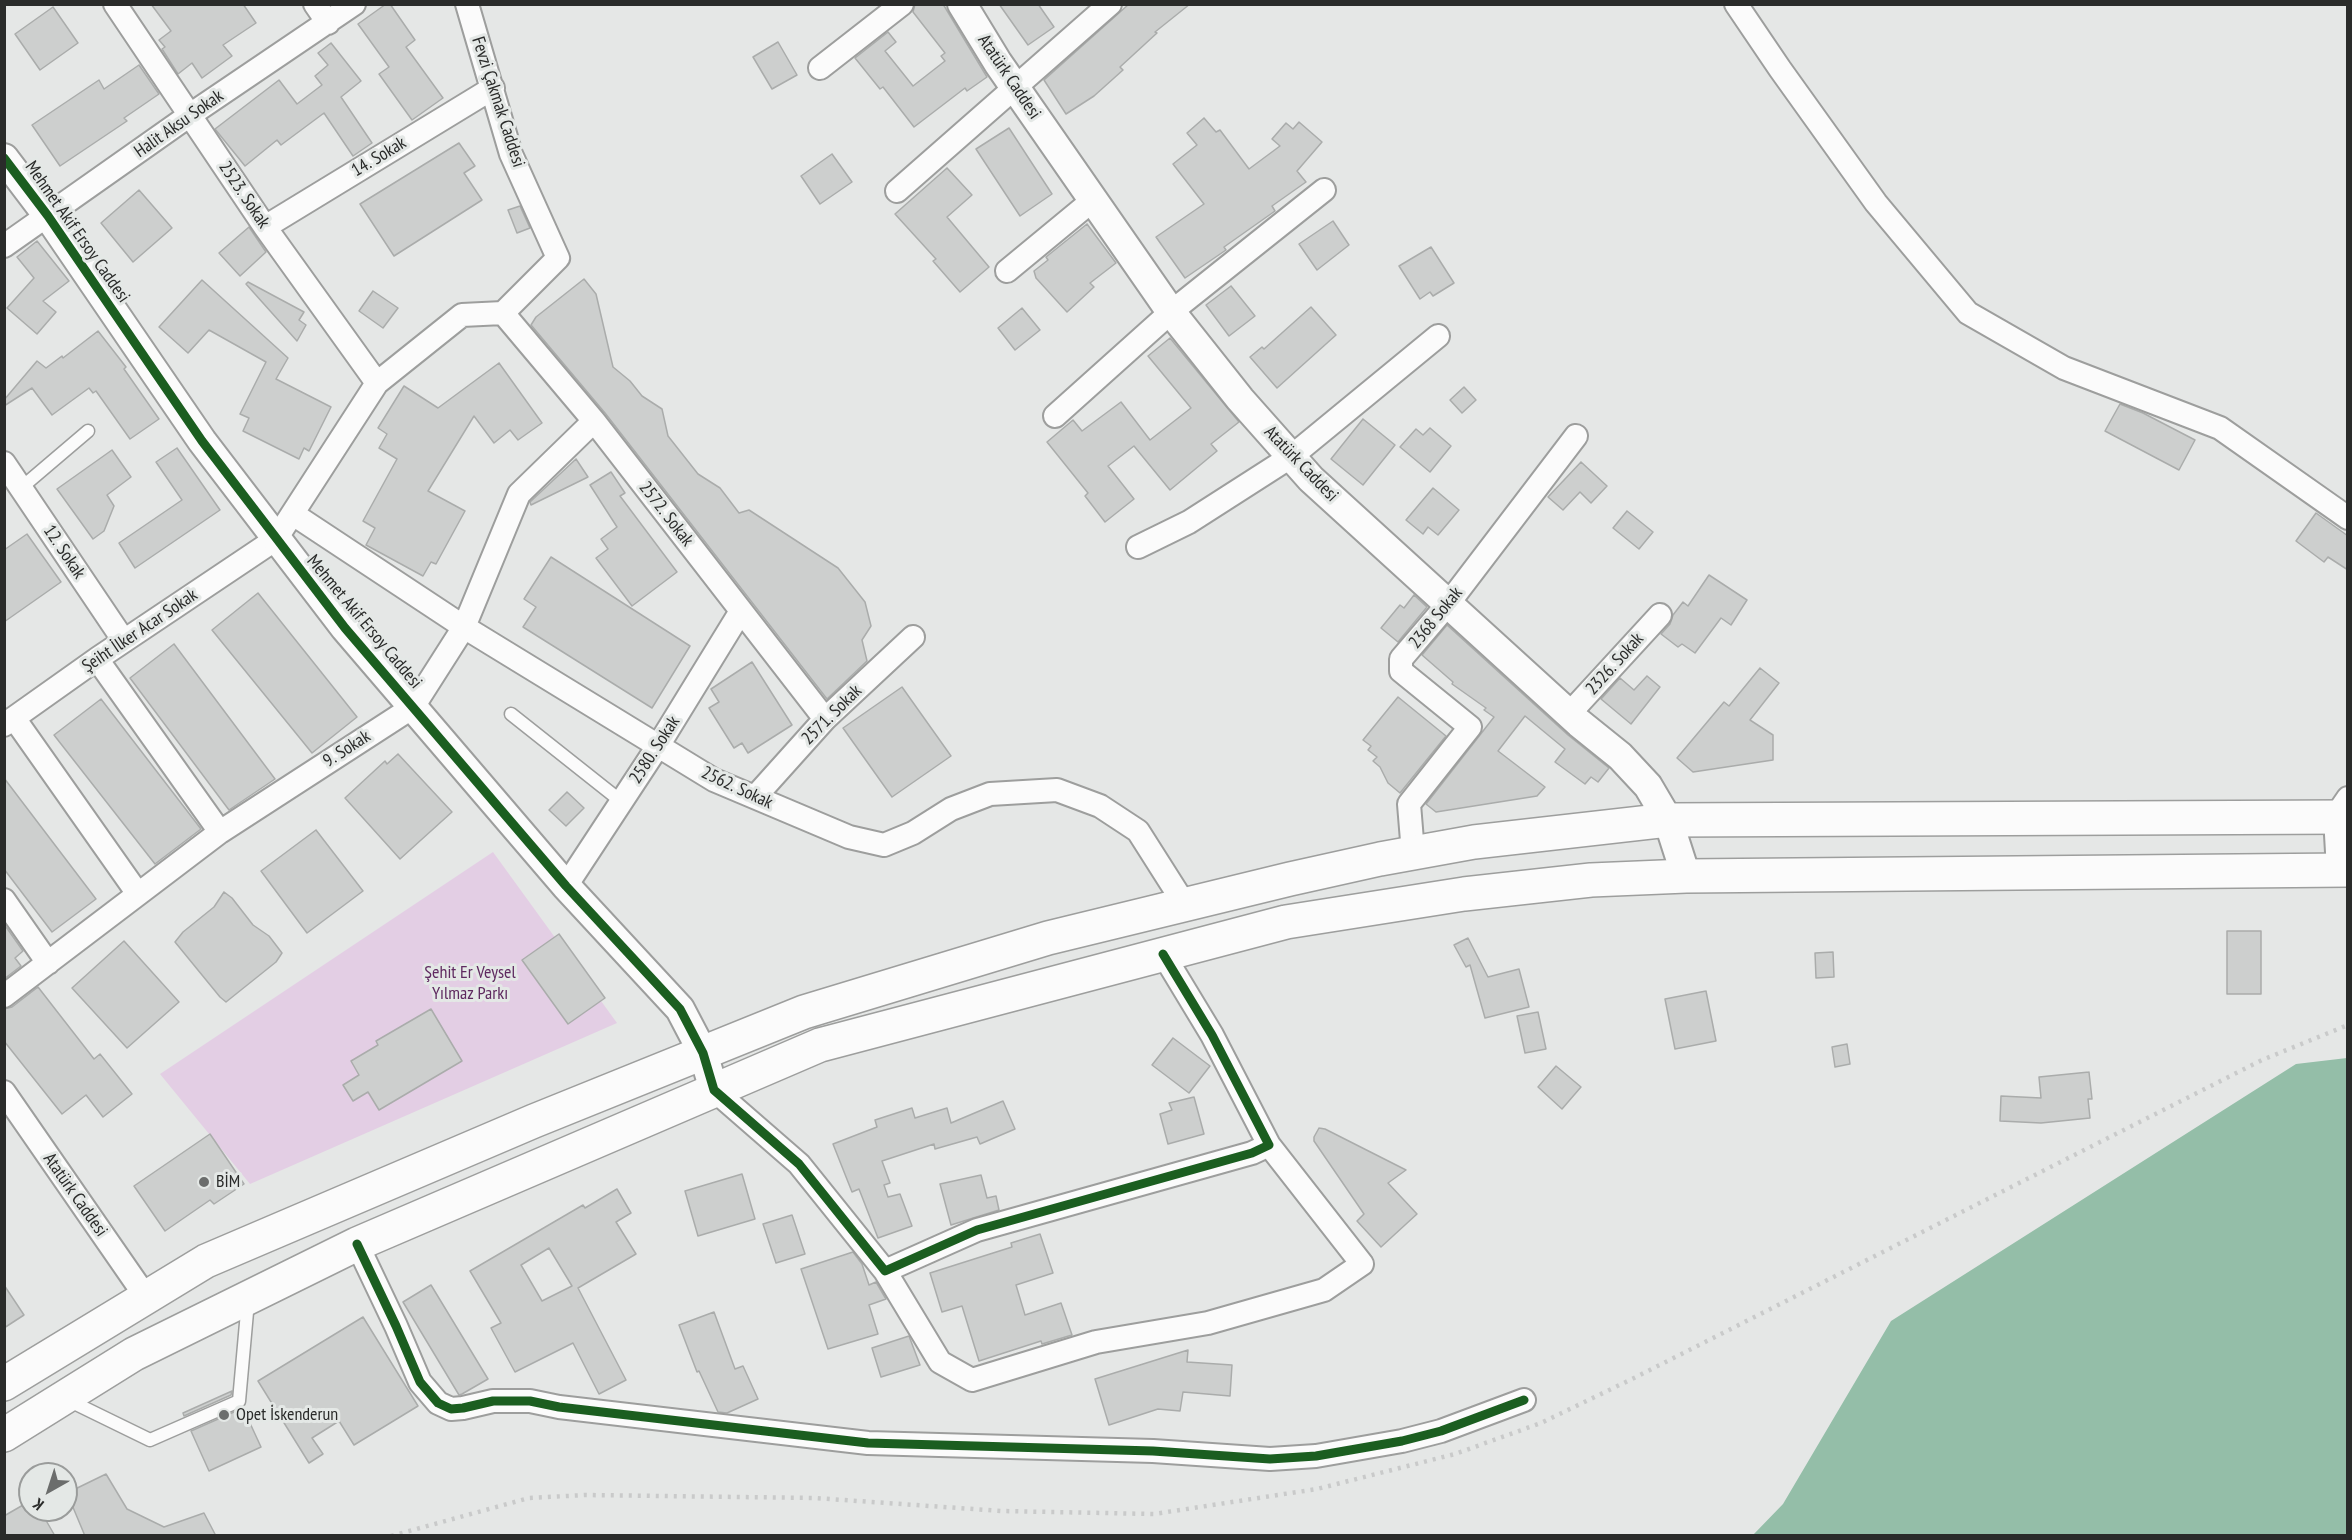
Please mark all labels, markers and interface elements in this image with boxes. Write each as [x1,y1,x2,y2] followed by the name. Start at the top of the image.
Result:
[973,31,1045,123] street label: Atatürk Caddesi
[467,34,529,170] street label: Fevzi Çakmak Caddesi
[130,85,228,163] street label: Halit Aksu Sokak
[348,132,410,182] street label: 14. Sokak
[20,157,134,307] street label: Mehmet Akif Ersoy Caddesi
[214,157,274,233] street label: 2523. Sokak
[1259,422,1343,506] street label: Atatürk Caddesi
[634,477,698,551] street label: 2572. Sokak
[38,521,90,583] street label: 12. Sokak
[302,551,426,693] street label: Mehmet Akif Ersoy Caddesi
[1405,583,1467,653] street label: 2368 Sokak
[78,584,202,678] street label: Şeiht İlker Acar Sokak
[1582,629,1648,699] street label: 2326. Sokak
[797,680,867,750] street label: 2571. Sokak
[625,712,685,788] street label: 2580. Sokak
[319,726,375,772] street label: 9. Sokak
[698,762,776,814] street label: 2562. Sokak
[424,962,516,1004] park label: Şehit Er Veysel Yılmaz Parkı
[38,1149,112,1241] street label: Atatürk Caddesi
[216,1171,240,1193] place label: BİM
[197,1175,211,1189] marker: BİM
[236,1404,338,1426] place label: Opet İskenderun
[217,1408,231,1422] marker: Opet İskenderun
[18,1462,78,1522] north arrow
[28,1494,47,1515] text: K

